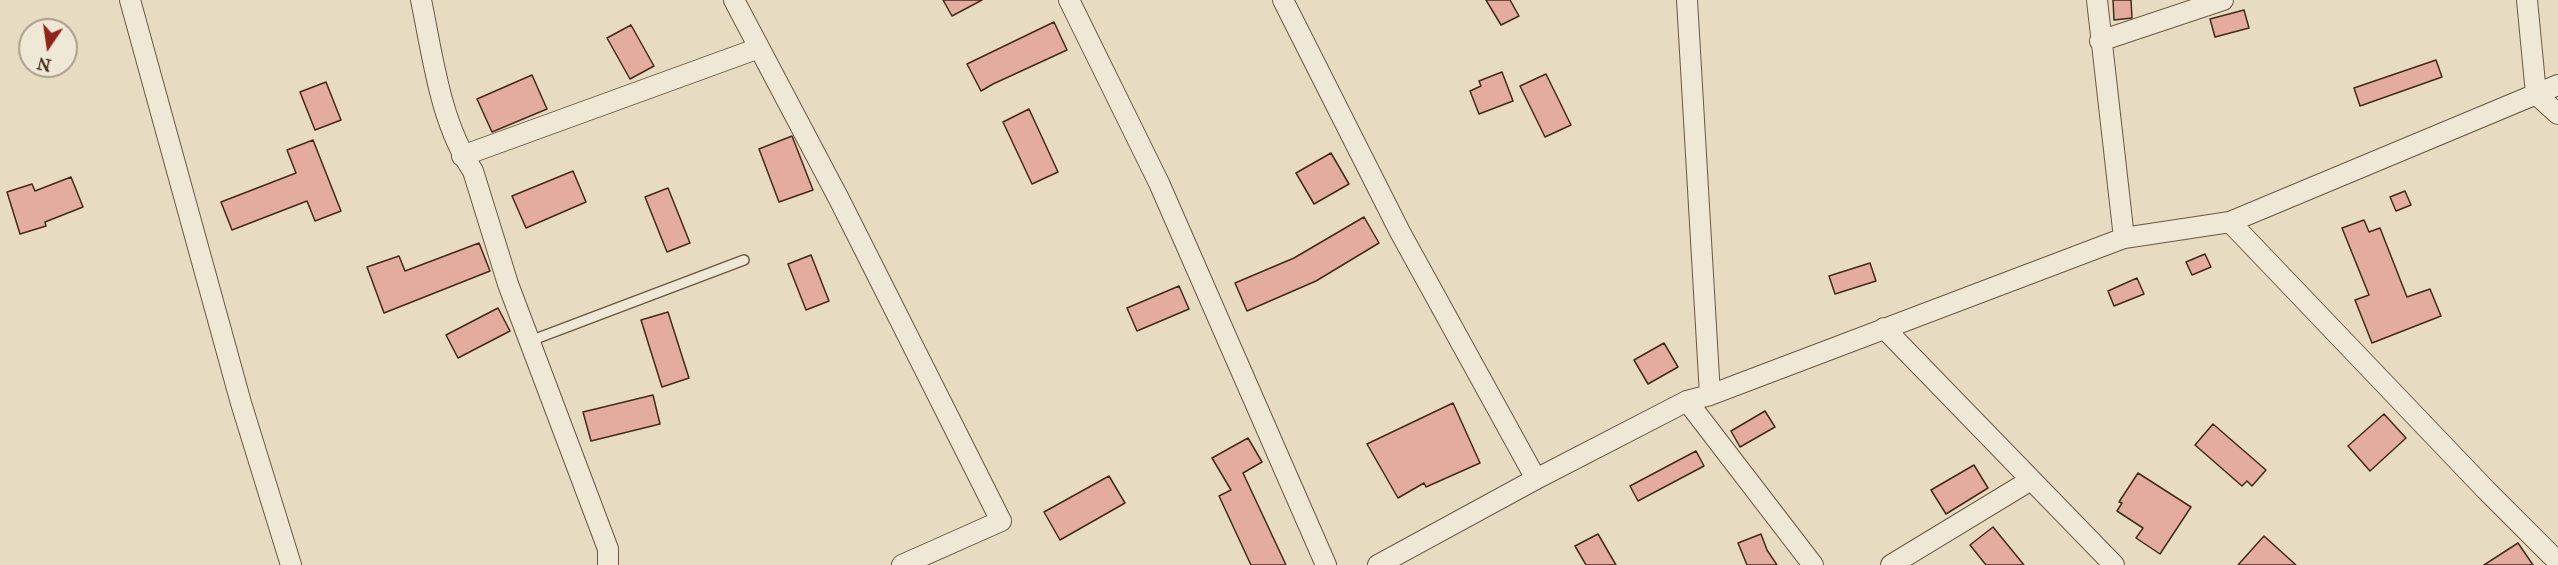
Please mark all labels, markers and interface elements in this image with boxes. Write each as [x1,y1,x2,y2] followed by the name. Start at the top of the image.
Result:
[18,18,78,78] north arrow
[36,53,53,75] text: N

